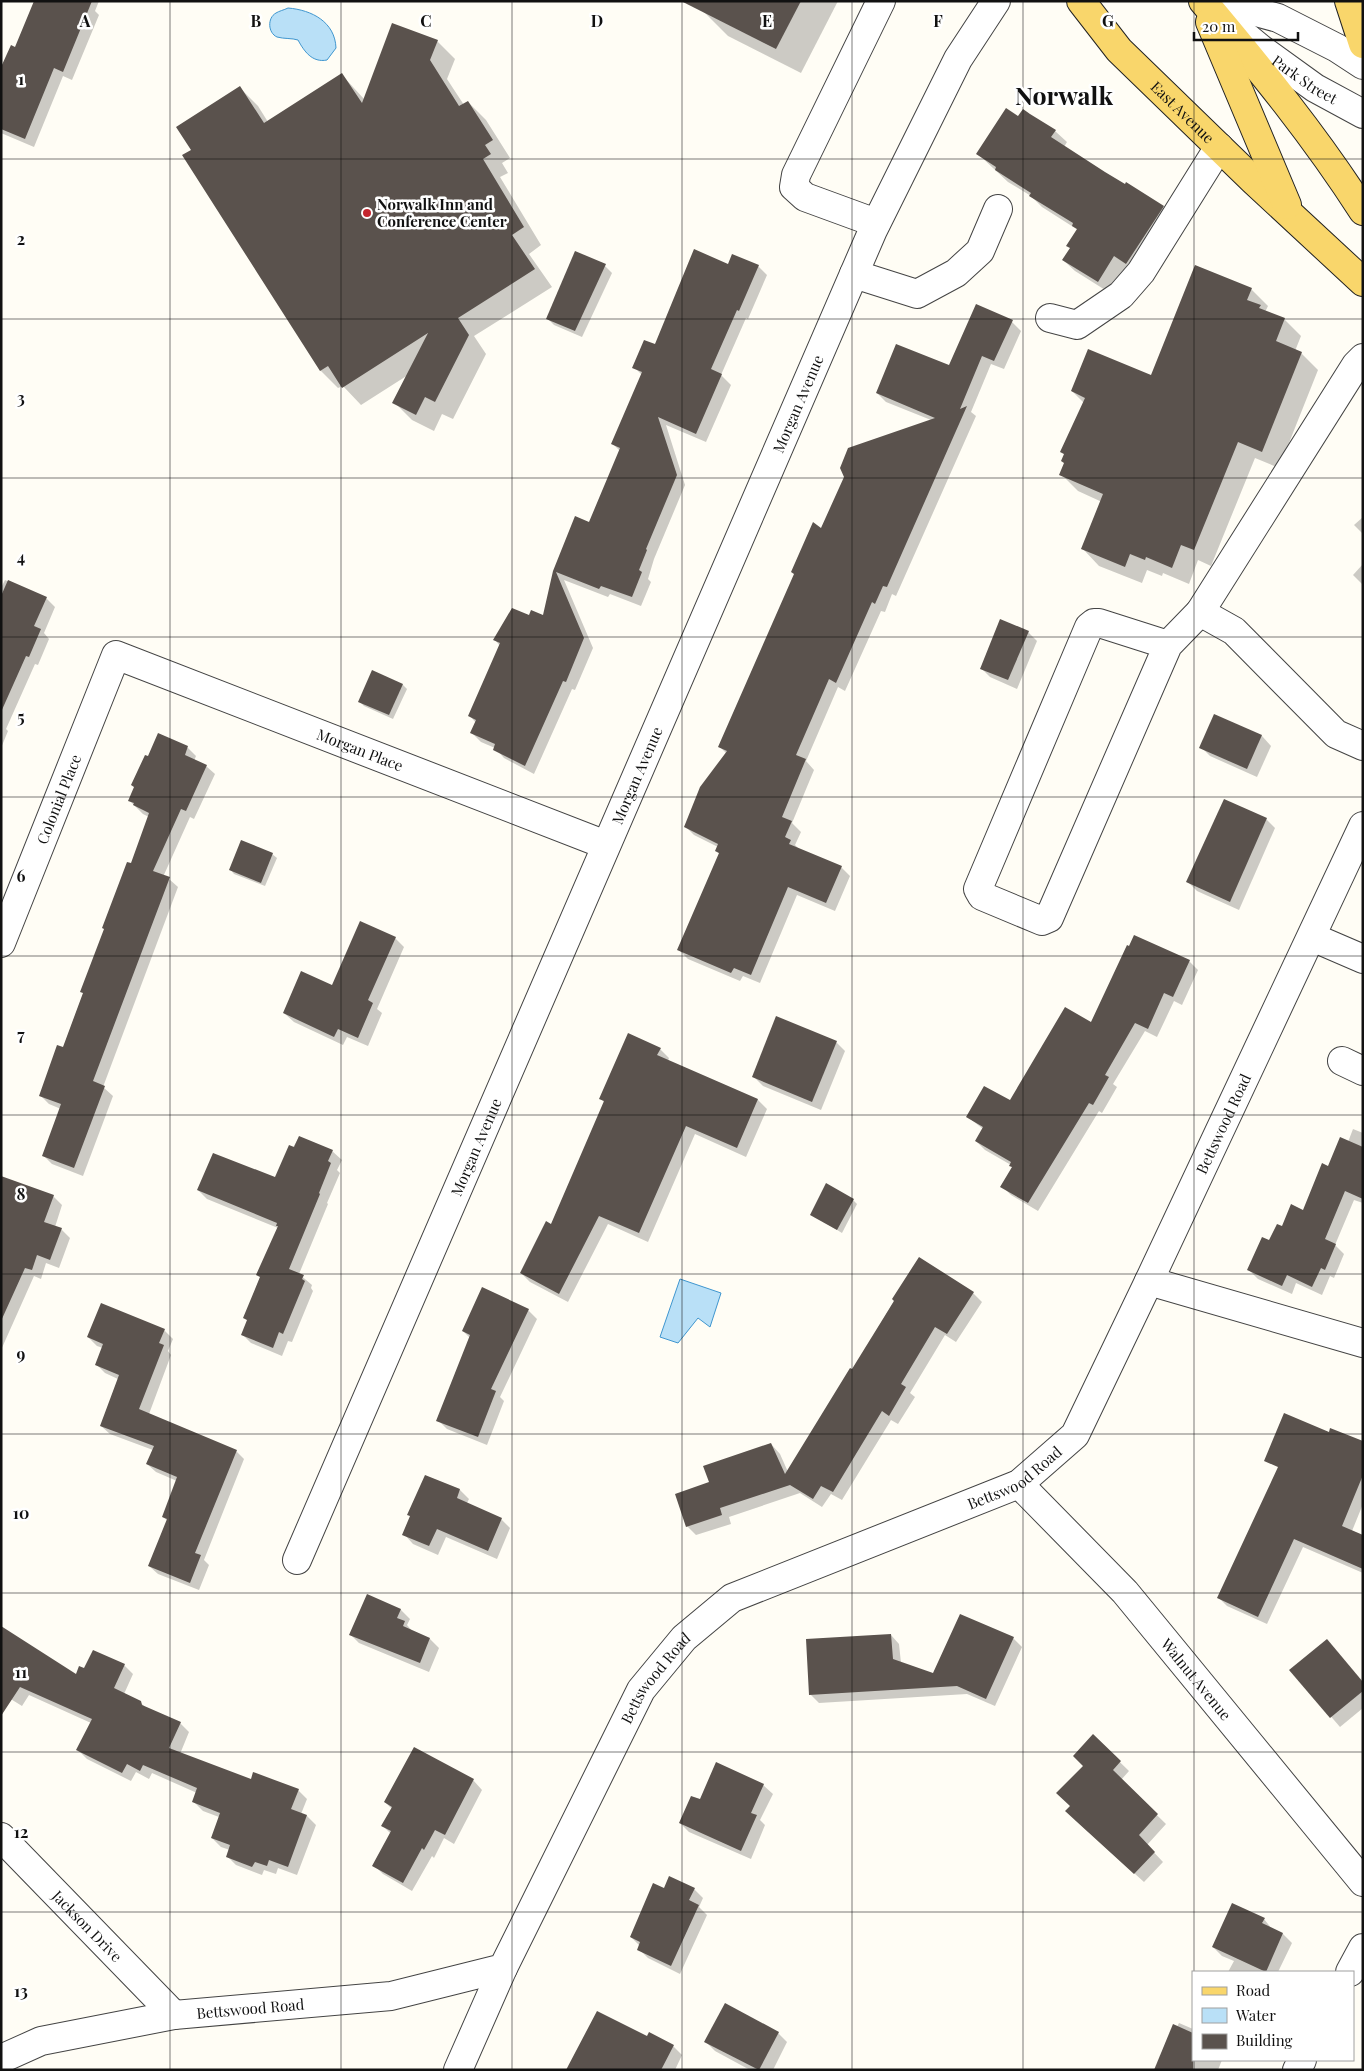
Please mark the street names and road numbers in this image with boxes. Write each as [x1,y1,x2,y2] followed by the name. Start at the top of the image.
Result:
[1268,50,1342,109] street label: Park Street
[1147,77,1219,147] street label: East Avenue
[768,352,828,456] street label: Morgan Avenue
[607,723,667,827] street label: Morgan Avenue
[314,724,406,775] street label: Morgan Place
[32,751,85,847] street label: Colonial Place
[1191,1070,1255,1177] street label: Bettswood Road
[446,1095,506,1199] street label: Morgan Avenue
[964,1441,1066,1514] street label: Bettswood Road
[616,1627,694,1727] street label: Bettswood Road
[1156,1633,1236,1724] street label: Walnut Avenue
[47,1885,127,1966] street label: Jackson Drive
[196,1994,305,2023] street label: Bettswood Road

